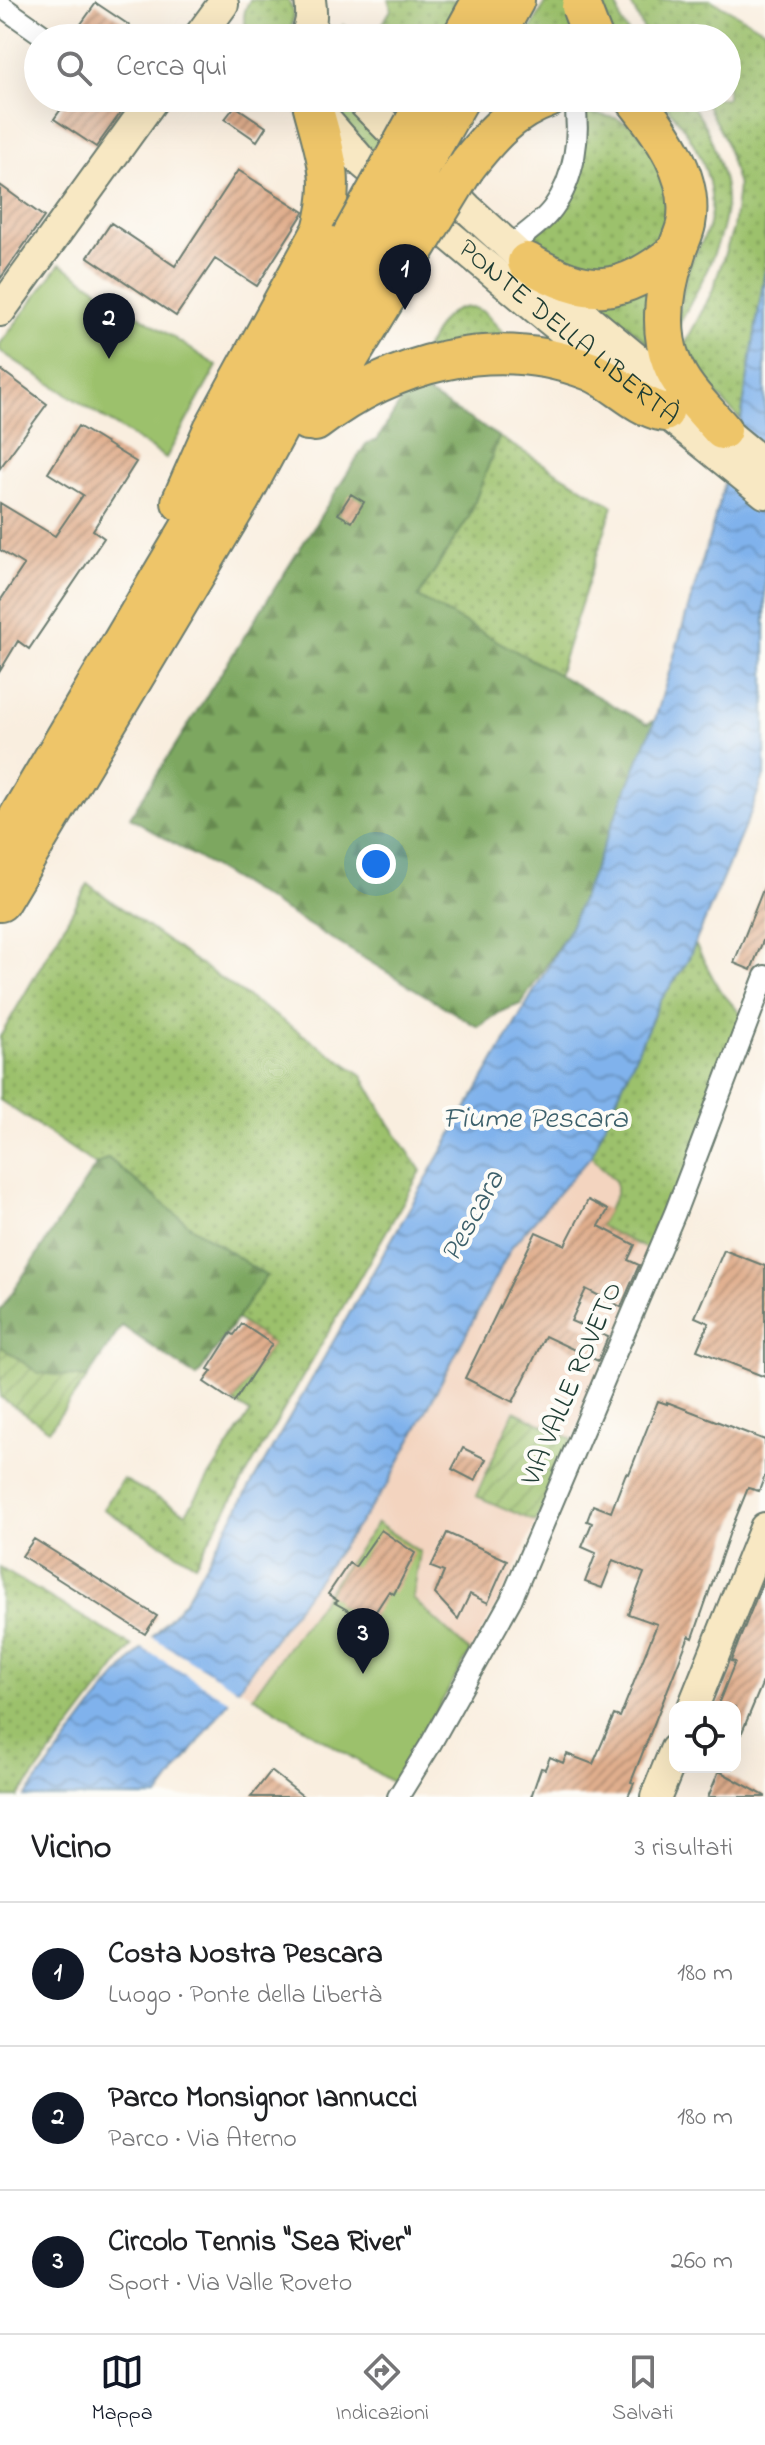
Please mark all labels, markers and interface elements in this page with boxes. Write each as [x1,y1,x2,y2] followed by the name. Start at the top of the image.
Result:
[24,24,741,112] search box
[52,46,96,90] icon: search
[116,46,227,90] text: Cerca qui
[448,230,688,436] street label: PONTE DELLA LIBERTÀ
[379,244,431,310] pin: 1
[83,293,135,359] pin: 2
[356,844,396,884] your location
[442,1098,629,1142] water label: Fiume Pescara
[431,1162,518,1271] water label: Pescara
[511,1276,634,1493] street label: VIA VALLE ROVETO
[337,1608,389,1674] pin: 3
[669,1701,741,1773] map controls
[669,1701,741,1773] button: locate
[32,1824,111,1874] text: Vicino
[634,1830,733,1868] text: 3 risultati
[108,1933,383,1977] text: Costa Nostra Pescara
[54,1955,62,1993] text: 1
[677,1955,733,1993] text: 180 m
[108,1977,382,2015] text: Luogo · Ponte della Libertà
[108,2077,417,2121] text: Parco Monsignor Iannucci
[52,2099,64,2137] text: 2
[677,2099,733,2137] text: 180 m
[108,2121,297,2159] text: Parco · Via Aterno
[108,2221,411,2265] text: Circolo Tennis "Sea River"
[53,2243,63,2281] text: 3
[671,2243,733,2281] text: 260 m
[108,2265,352,2303] text: Sport · Via Valle Roveto
[92,2350,153,2430] tab: Mappa
[336,2350,429,2430] tab: Indicazioni
[612,2350,673,2430] tab: Salvati

